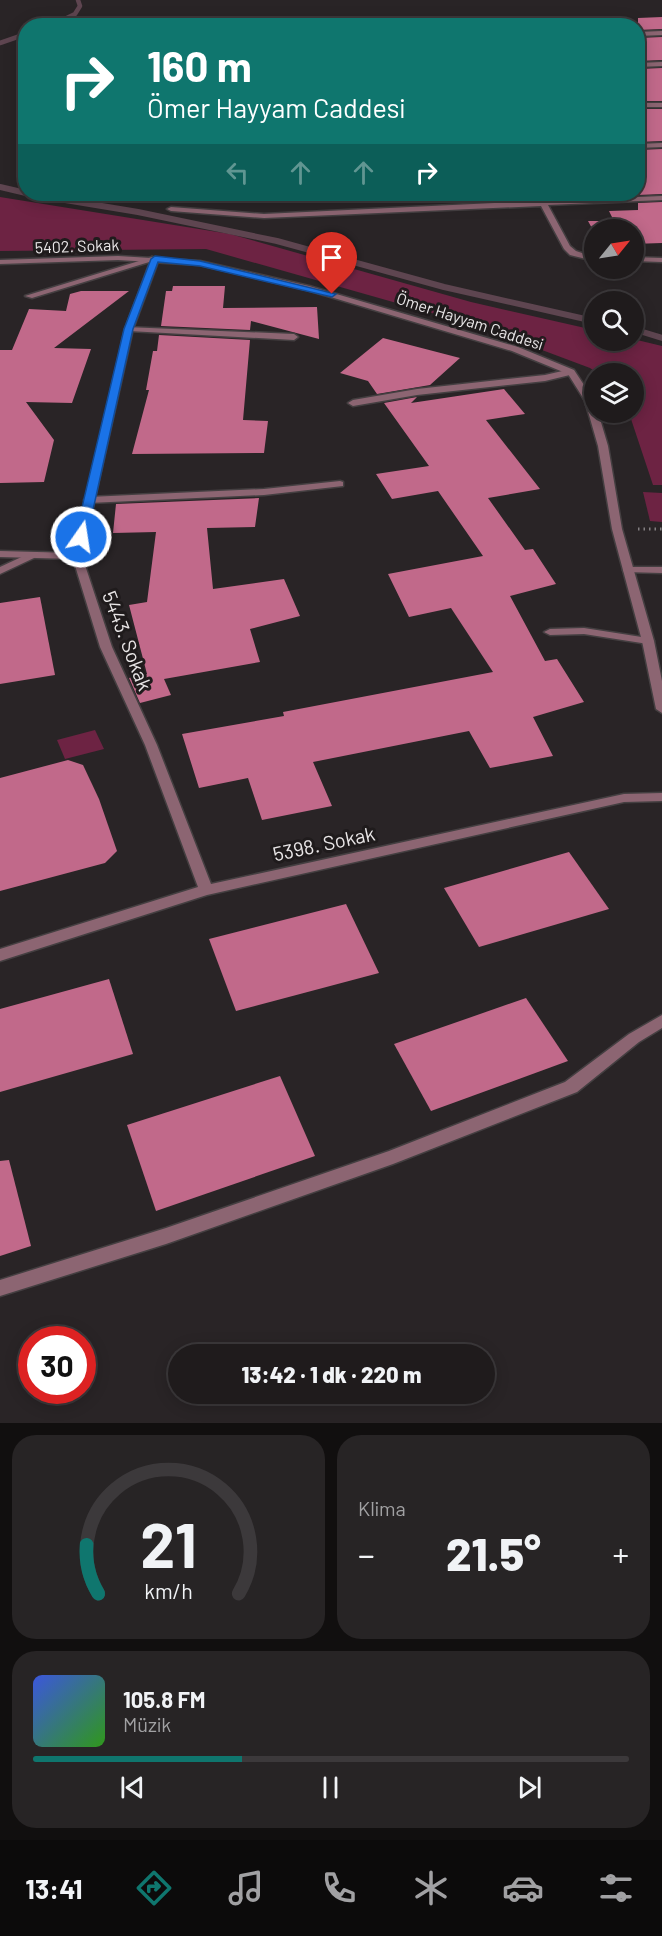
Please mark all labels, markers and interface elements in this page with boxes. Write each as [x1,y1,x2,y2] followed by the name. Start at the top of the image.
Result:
[147,40,252,90] text: 160 m
[48,42,126,120] icon: right
[147,91,405,123] text: Ömer Hayyam Caddesi
[221,156,254,189] icon: left
[284,156,317,189] icon: ahead
[347,156,380,189] icon: ahead
[410,156,443,189] icon: right
[584,219,644,279] north arrow
[584,219,644,423] map controls
[306,232,357,294] pin
[34,235,120,256] street label: 5402. Sokak
[315,241,348,274] icon: arrive
[394,288,546,353] street label: Ömer Hayyam Caddesi
[584,291,644,351] button: search
[584,363,644,423] button: layers
[49,505,113,569] position arrow
[98,587,158,694] street label: 5443. Sokak
[271,821,377,866] street label: 5398. Sokak
[18,1326,96,1404] speed limit sign: 30
[242,1361,421,1387] text: 13:42 · 1 dk · 220 m
[358,1496,406,1520] text: Klima
[140,1506,197,1580] text: 21
[446,1526,541,1580] text: 21.5°
[358,1534,375,1574] text: −
[613,1534,629,1574] text: +
[144,1578,193,1603] text: km/h
[123,1686,205,1712] text: 105.8 FM
[123,1712,171,1736] text: Müzik
[116,1771,149,1804] icon: previous
[314,1771,347,1804] icon: pause
[513,1771,546,1804] icon: next
[133,1867,175,1909] icon: directions
[225,1867,267,1909] icon: music
[318,1867,360,1909] icon: phone
[410,1867,452,1909] icon: climate
[502,1867,544,1909] icon: car
[595,1867,637,1909] icon: filters
[25,1872,82,1904] text: 13:41

